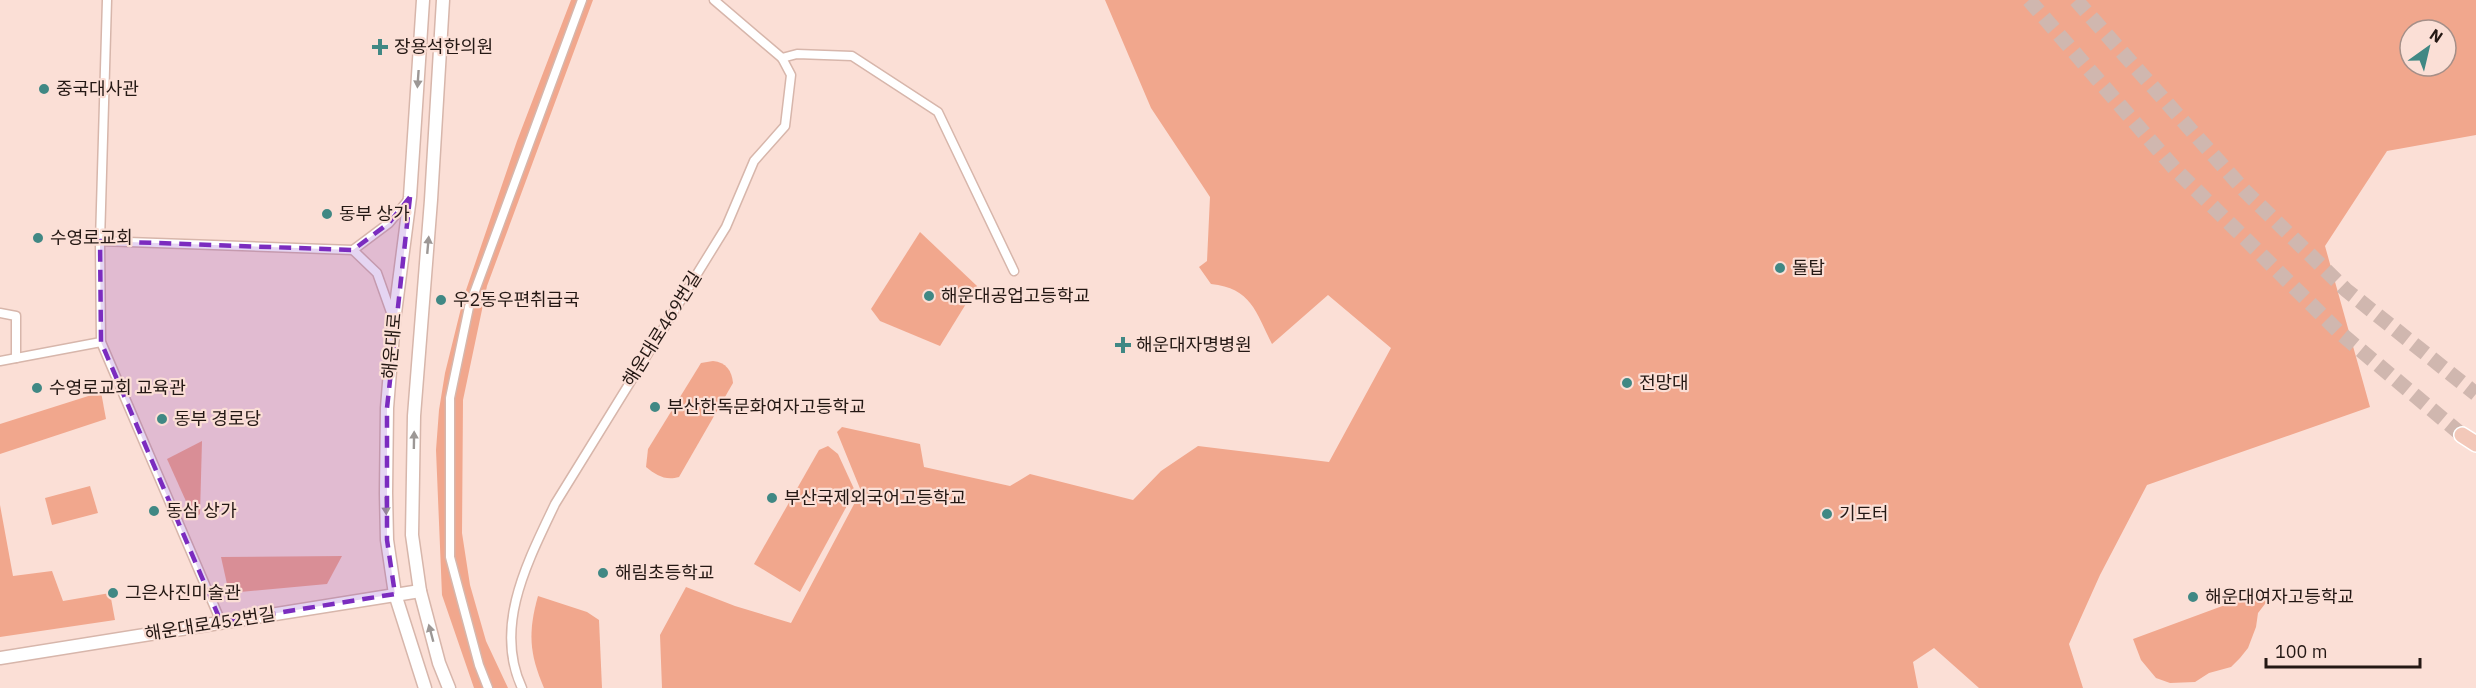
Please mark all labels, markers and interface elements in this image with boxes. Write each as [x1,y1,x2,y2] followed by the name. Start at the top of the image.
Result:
[2398,18,2458,78] north arrow
[2426,24,2447,47] text: N
[394,35,493,58] place label: 장용석한의원
[371,38,389,56] marker: 장용석한의원
[413,70,423,89] one-way arrow
[56,77,139,100] place label: 중국대사관
[37,82,51,96] marker: 중국대사관
[339,202,410,225] place label: 동부 상가
[320,207,334,221] marker: 동부 상가
[50,226,133,249] place label: 수영로교회
[31,231,45,245] marker: 수영로교회
[423,236,433,255] one-way arrow
[1792,256,1825,279] place label: 돌탑
[1773,261,1787,275] marker: 돌탑
[617,267,706,391] street label: 해운대로469번길
[941,284,1090,307] place label: 해운대공업고등학교
[453,288,580,311] place label: 우2동우편취급국
[922,289,936,303] marker: 해운대공업고등학교
[434,293,448,307] marker: 우2동우편취급국
[377,312,406,380] street label: 해운대로
[1136,333,1252,356] place label: 해운대자명병원
[1114,336,1132,354] marker: 해운대자명병원
[1639,371,1689,394] place label: 전망대
[49,376,186,399] place label: 수영로교회 교육관
[1620,376,1634,390] marker: 전망대
[30,381,44,395] marker: 수영로교회 교육관
[667,395,866,418] place label: 부산한독문화여자고등학교
[648,400,662,414] marker: 부산한독문화여자고등학교
[174,407,261,430] place label: 동부 경로당
[155,412,169,426] marker: 동부 경로당
[409,430,418,449] one-way arrow
[784,486,966,509] place label: 부산국제외국어고등학교
[765,491,779,505] marker: 부산국제외국어고등학교
[382,496,391,515] one-way arrow
[166,499,237,522] place label: 동삼 상가
[1839,502,1889,525] place label: 기도터
[147,504,161,518] marker: 동삼 상가
[1820,507,1834,521] marker: 기도터
[615,561,714,584] place label: 해림초등학교
[596,566,610,580] marker: 해림초등학교
[125,581,241,604] place label: 그은사진미술관
[2205,585,2354,608] place label: 해운대여자고등학교
[106,586,120,600] marker: 그은사진미술관
[2186,590,2200,604] marker: 해운대여자고등학교
[143,602,277,645] street label: 해운대로452번길
[425,623,435,642] one-way arrow
[2266,631,2420,669] scale bar
[2275,640,2327,663] text: 100 m

